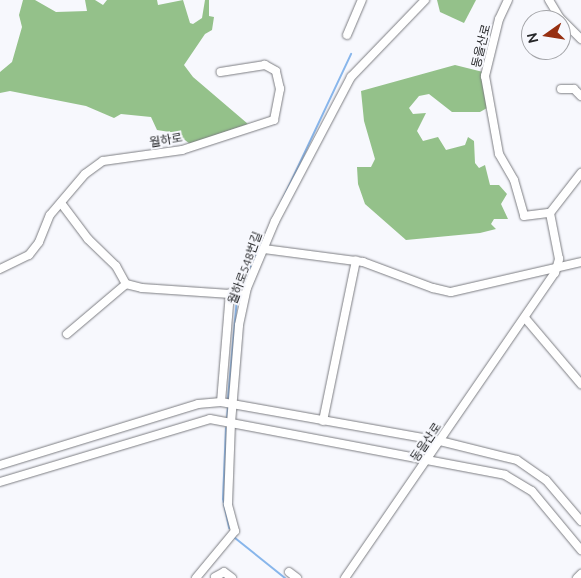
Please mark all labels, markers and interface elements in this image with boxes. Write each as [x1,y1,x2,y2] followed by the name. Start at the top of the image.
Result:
[521,10,571,60] north arrow
[469,23,493,69] street label: 동을산로
[523,31,541,45] text: N
[148,130,184,150] street label: 월하로
[225,230,265,306] street label: 월하로548번길
[408,420,444,464] street label: 동을산로

